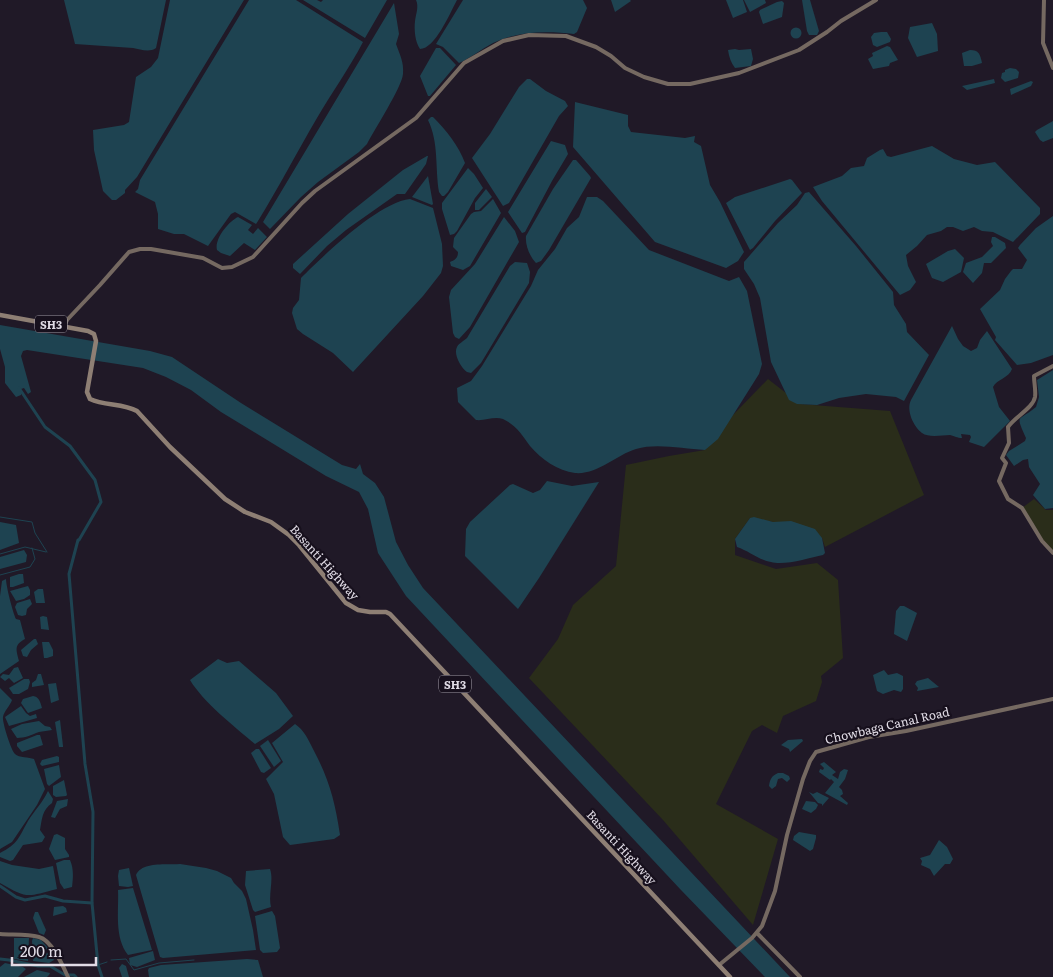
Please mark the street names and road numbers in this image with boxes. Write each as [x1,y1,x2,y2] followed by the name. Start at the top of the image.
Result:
[35,316,67,332] road number: SH3
[286,520,364,604] street label: Basanti Highway
[439,676,471,692] road number: SH3
[823,702,952,748] street label: Chowbaga Canal Road
[583,806,661,888] street label: Basanti Highway

